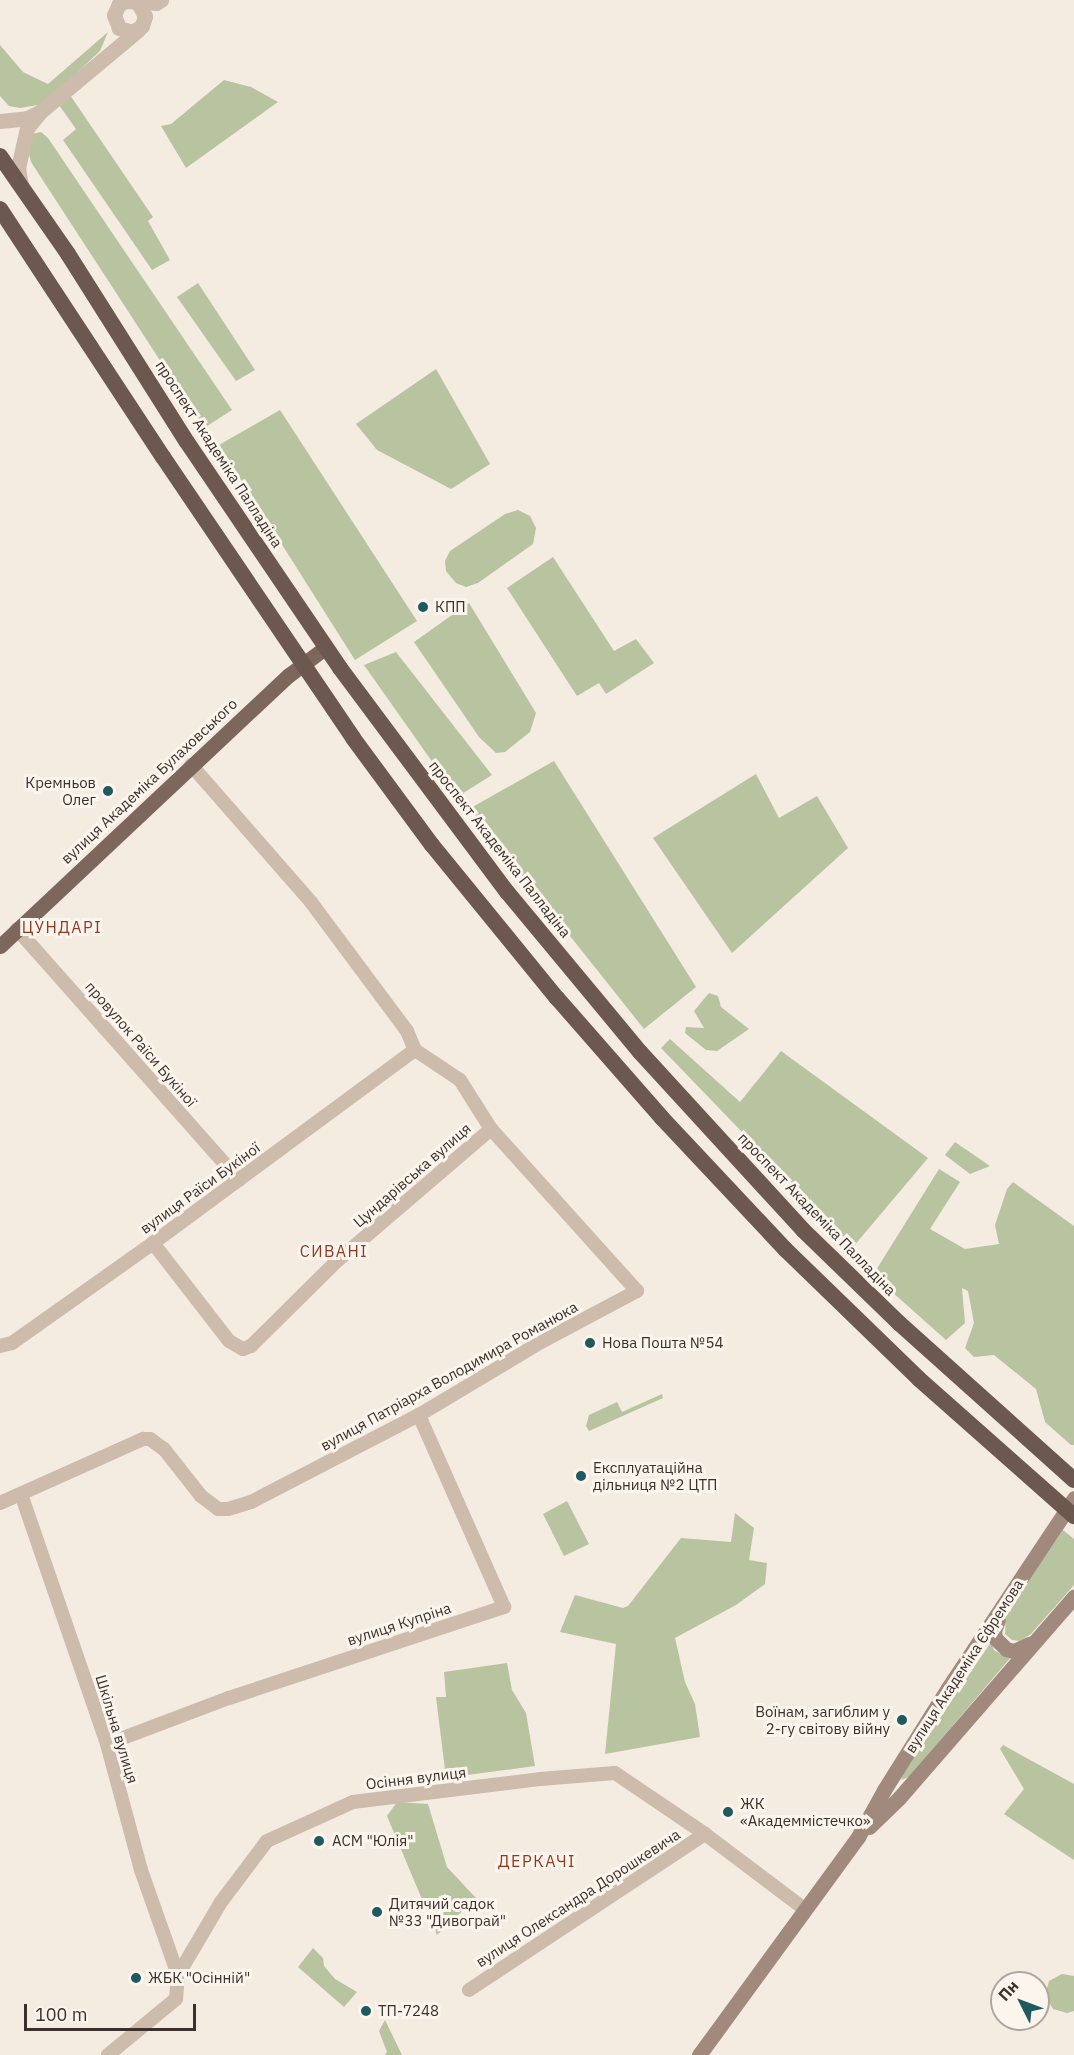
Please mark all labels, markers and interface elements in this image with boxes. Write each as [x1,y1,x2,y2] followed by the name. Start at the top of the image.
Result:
[152,357,286,551] street label: проспект Академіка Палладіна
[435,598,466,616] place label: КПП
[416,600,430,614] marker: КПП
[57,695,241,867] street label: вулиця Академіка Булаховського
[425,757,575,941] street label: проспект Академіка Палладіна
[25,773,96,808] place label: Кремньов Олег
[101,784,115,798] marker: Кремньов Олег
[22,917,102,937] district label: ЦУНДАРІ
[82,978,200,1110] street label: провулок Раїси Букіної
[350,1119,474,1231] street label: Цундарівська вулиця
[734,1129,900,1299] street label: проспект Академіка Палладіна
[137,1138,263,1238] street label: вулиця Раїси Букіної
[300,1241,368,1261] district label: СИВАНІ
[317,1298,581,1454] street label: вулиця Патріарха Володимира Романюка
[602,1334,723,1352] place label: Нова Пошта №54
[583,1336,597,1350] marker: Нова Пошта №54
[593,1458,717,1493] place label: Експлуатаційна дільниця №2 ЦТП
[574,1469,588,1483] marker: Експлуатаційна дільниця №2 ЦТП
[901,1576,1027,1756] street label: вулиця Академіка Єфремова
[345,1599,453,1649] street label: вулиця Купріна
[92,1672,142,1786] street label: Шкільна вулиця
[755,1702,890,1737] place label: Воїнам, загиблим у 2-гу світову війну
[895,1713,909,1727] marker: Воїнам, загиблим у 2-гу світову війну
[365,1763,467,1793] street label: Осіння вулиця
[740,1794,870,1829] place label: ЖК «Академмістечко»
[721,1805,735,1819] marker: ЖК «Академмістечко»
[472,1825,684,1971] street label: вулиця Олександра Дорошкевича
[310,1832,328,1850] marker: АСМ "Юлія"
[332,1832,413,1850] place label: АСМ "Юлія"
[498,1851,576,1871] district label: ДЕРКАЧІ
[389,1894,506,1929] place label: Дитячий садок №33 "Дивограй"
[370,1905,384,1919] marker: Дитячий садок №33 "Дивограй"
[148,1969,250,1987] place label: ЖБК "Осінній"
[129,1971,143,1985] marker: ЖБК "Осінній"
[990,1971,1050,2031] north arrow
[994,1976,1023,2005] text: Пн
[27,1992,200,2030] scale bar
[378,2002,439,2020] place label: ТП-7248
[35,2003,87,2026] text: 100 m
[359,2004,373,2018] marker: ТП-7248

